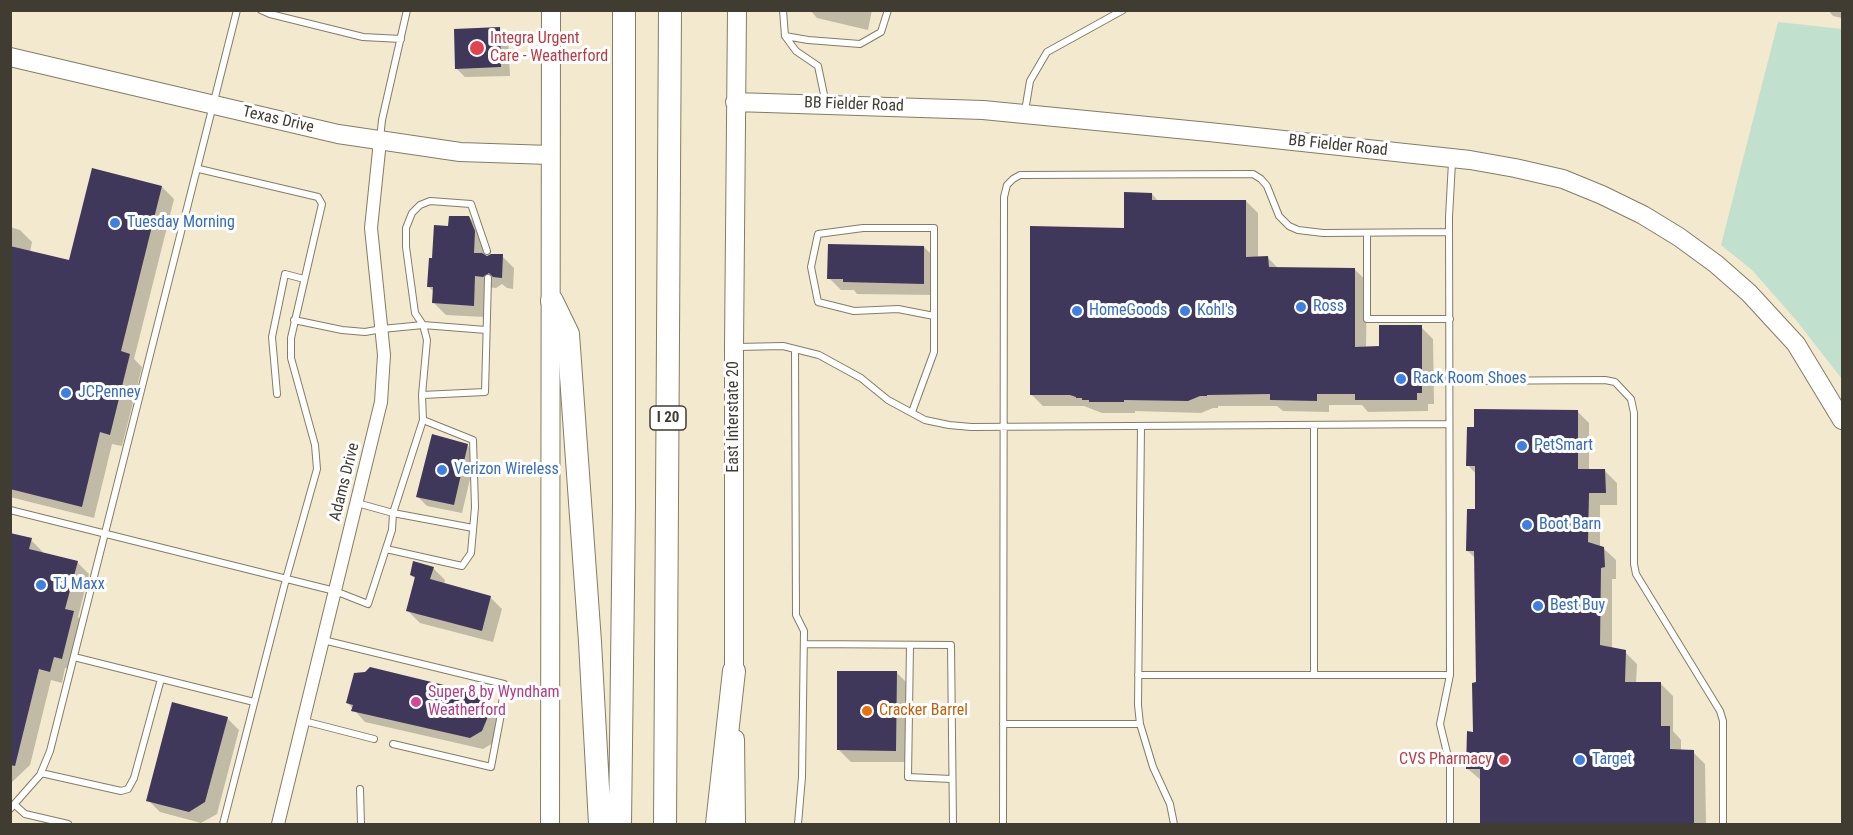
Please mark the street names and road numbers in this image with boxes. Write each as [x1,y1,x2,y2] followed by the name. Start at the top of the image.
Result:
[804,94,904,116] street label: BB Fielder Road
[240,102,316,138] street label: Texas Drive
[1287,131,1389,161] street label: BB Fielder Road
[724,361,744,473] street label: East Interstate 20
[650,406,686,430] road number: I 20
[326,441,364,523] street label: Adams Drive

